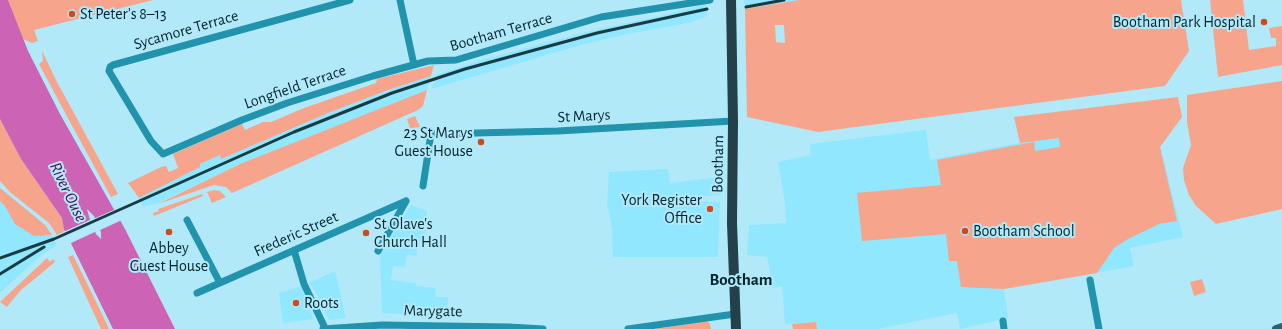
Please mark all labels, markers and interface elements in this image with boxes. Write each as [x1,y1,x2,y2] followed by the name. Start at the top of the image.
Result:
[80,4,167,24] place label: St Peter's 8–13
[131,6,241,54] street label: Sycamore Terrace
[448,8,554,56] street label: Bootham Terrace
[67,9,77,19] marker: St Peter's 8–13
[1113,12,1256,32] place label: Bootham Park Hospital
[1259,17,1269,27] marker: Bootham Park Hospital
[242,61,348,113] street label: Longfield Terrace
[557,105,611,127] street label: St Marys
[395,123,473,161] place label: 23 St Marys Guest House
[708,135,728,193] street label: Bootham
[476,137,486,147] marker: 23 St Marys Guest House
[45,159,91,225] water label: River Ouse
[621,190,702,228] place label: York Register Office
[705,204,715,214] marker: York Register Office
[251,207,341,261] street label: Frederic Street
[374,214,447,252] place label: St Olave's Church Hall
[973,221,1075,241] place label: Bootham School
[960,226,970,236] marker: Bootham School
[164,227,174,237] marker: Abbey Guest House
[361,228,371,238] marker: St Olave's Church Hall
[130,238,208,276] place label: Abbey Guest House
[709,270,773,290] district label: Bootham
[304,293,339,313] place label: Roots
[291,298,301,308] marker: Roots
[403,301,463,321] street label: Marygate

